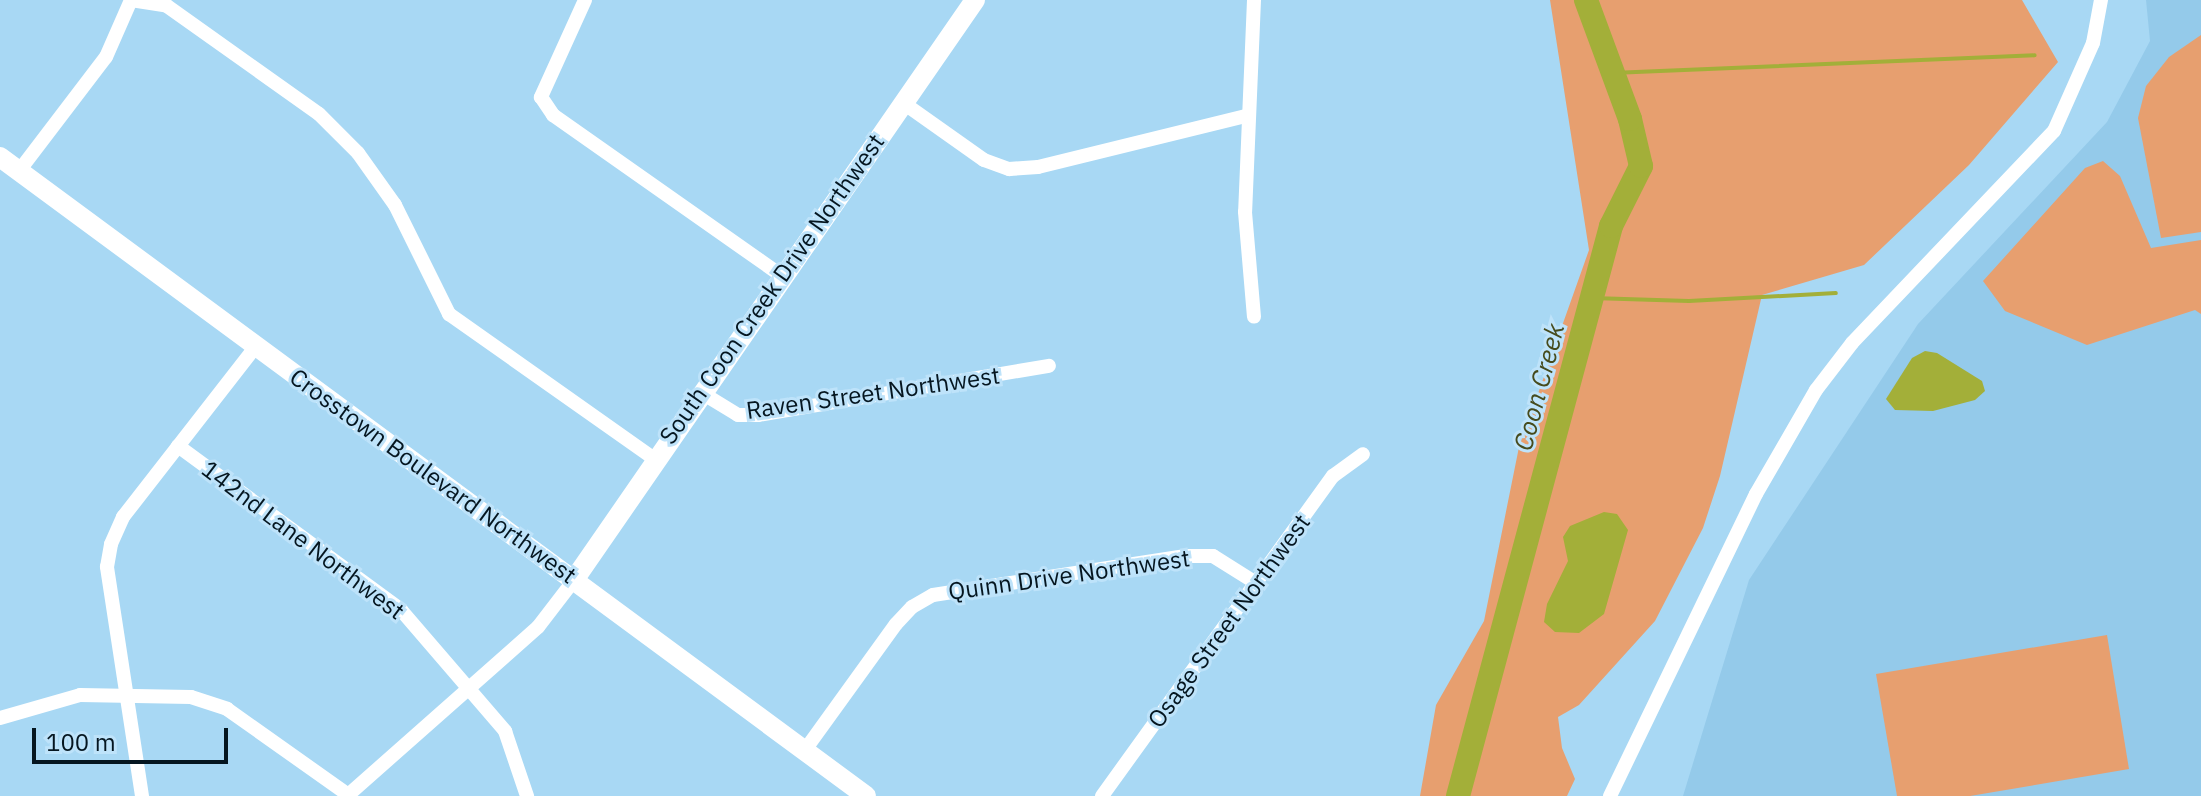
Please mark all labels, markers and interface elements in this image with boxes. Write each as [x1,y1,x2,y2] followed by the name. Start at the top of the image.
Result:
[653,128,891,450] street label: South Coon Creek Drive Northwest
[1507,320,1571,454] water label: Coon Creek
[744,361,1002,425] street label: Raven Street Northwest
[284,362,582,590] street label: Crosstown Boulevard Northwest
[196,454,410,626] street label: 142nd Lane Northwest
[1142,509,1316,733] street label: Osage Street Northwest
[946,544,1192,606] street label: Quinn Drive Northwest
[36,712,232,762] scale bar
[46,726,116,758] text: 100 m

